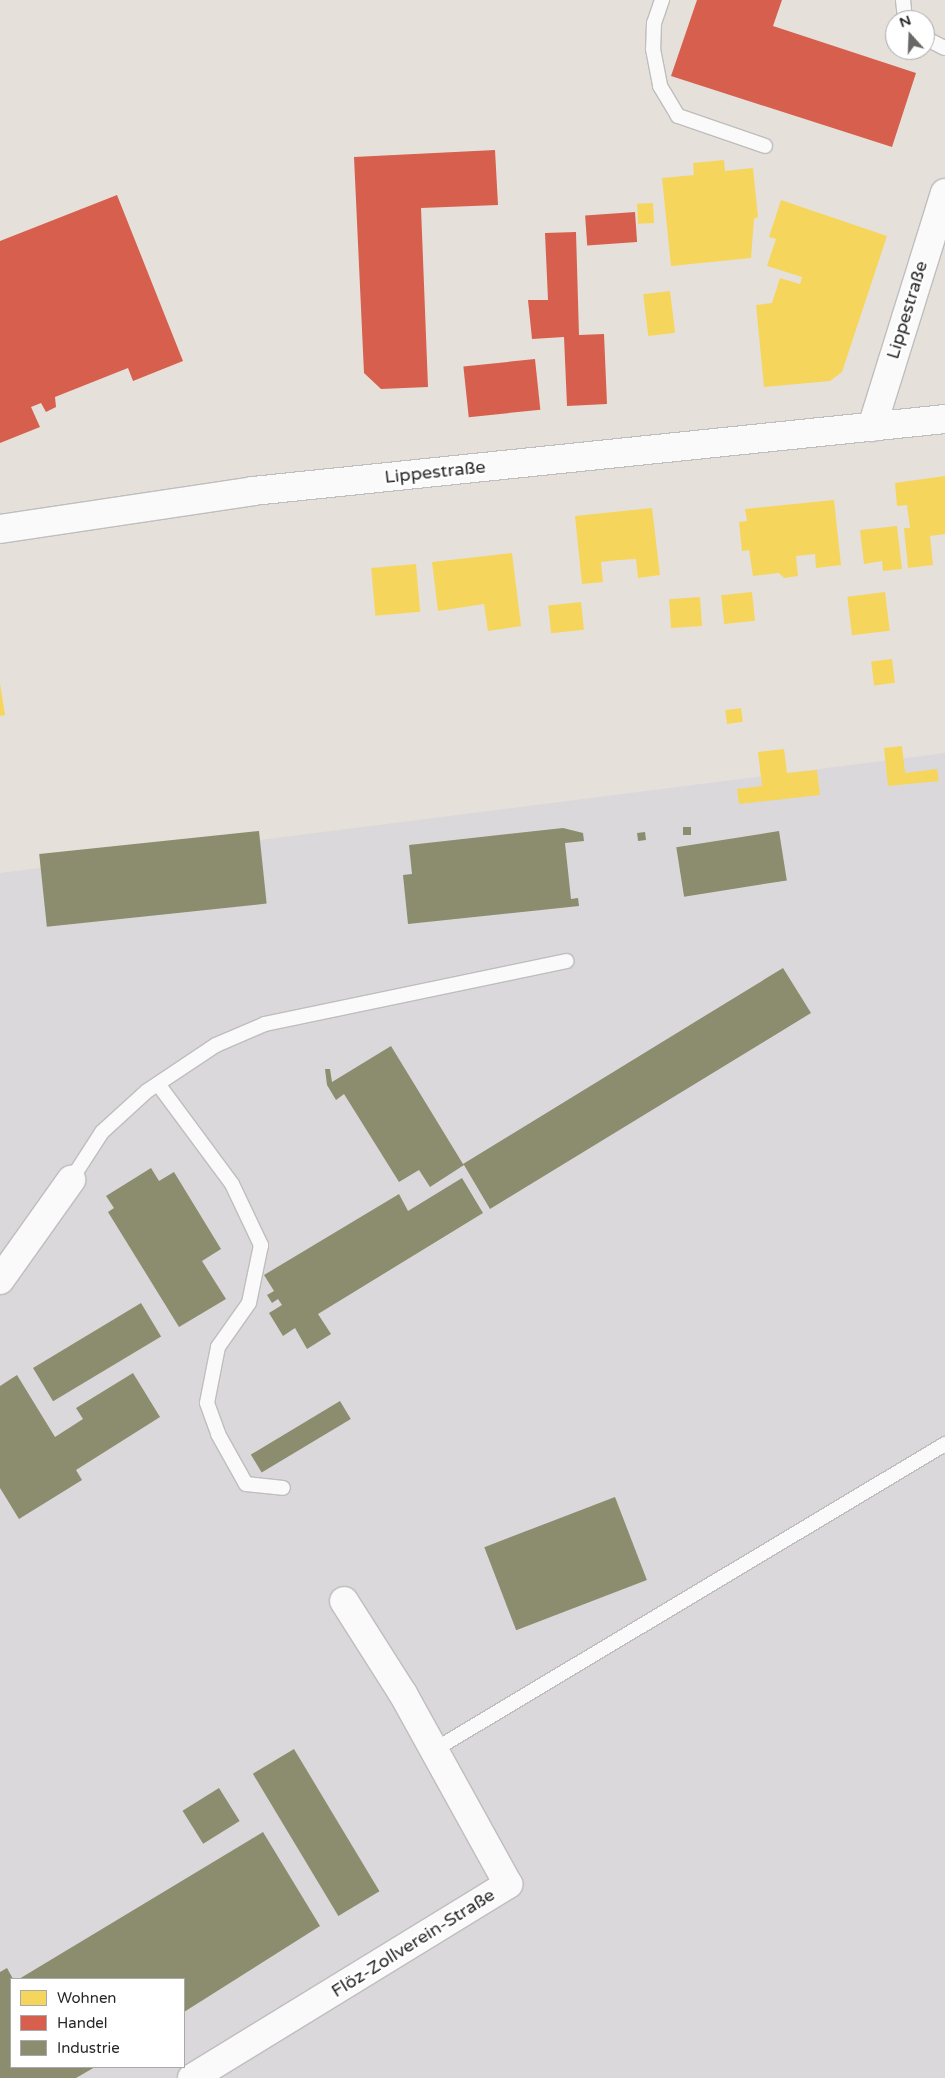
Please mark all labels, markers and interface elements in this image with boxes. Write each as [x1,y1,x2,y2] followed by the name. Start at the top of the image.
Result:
[885,10,935,60] north arrow
[897,11,913,31] text: N
[882,258,932,362] street label: Lippestraße
[383,456,487,488] street label: Lippestraße
[327,1884,499,2002] street label: Flöz-Zollverein-Straße
[10,1978,185,2068] legend
[57,1989,117,2007] text: Wohnen
[57,2014,108,2032] text: Handel
[57,2039,120,2057] text: Industrie

